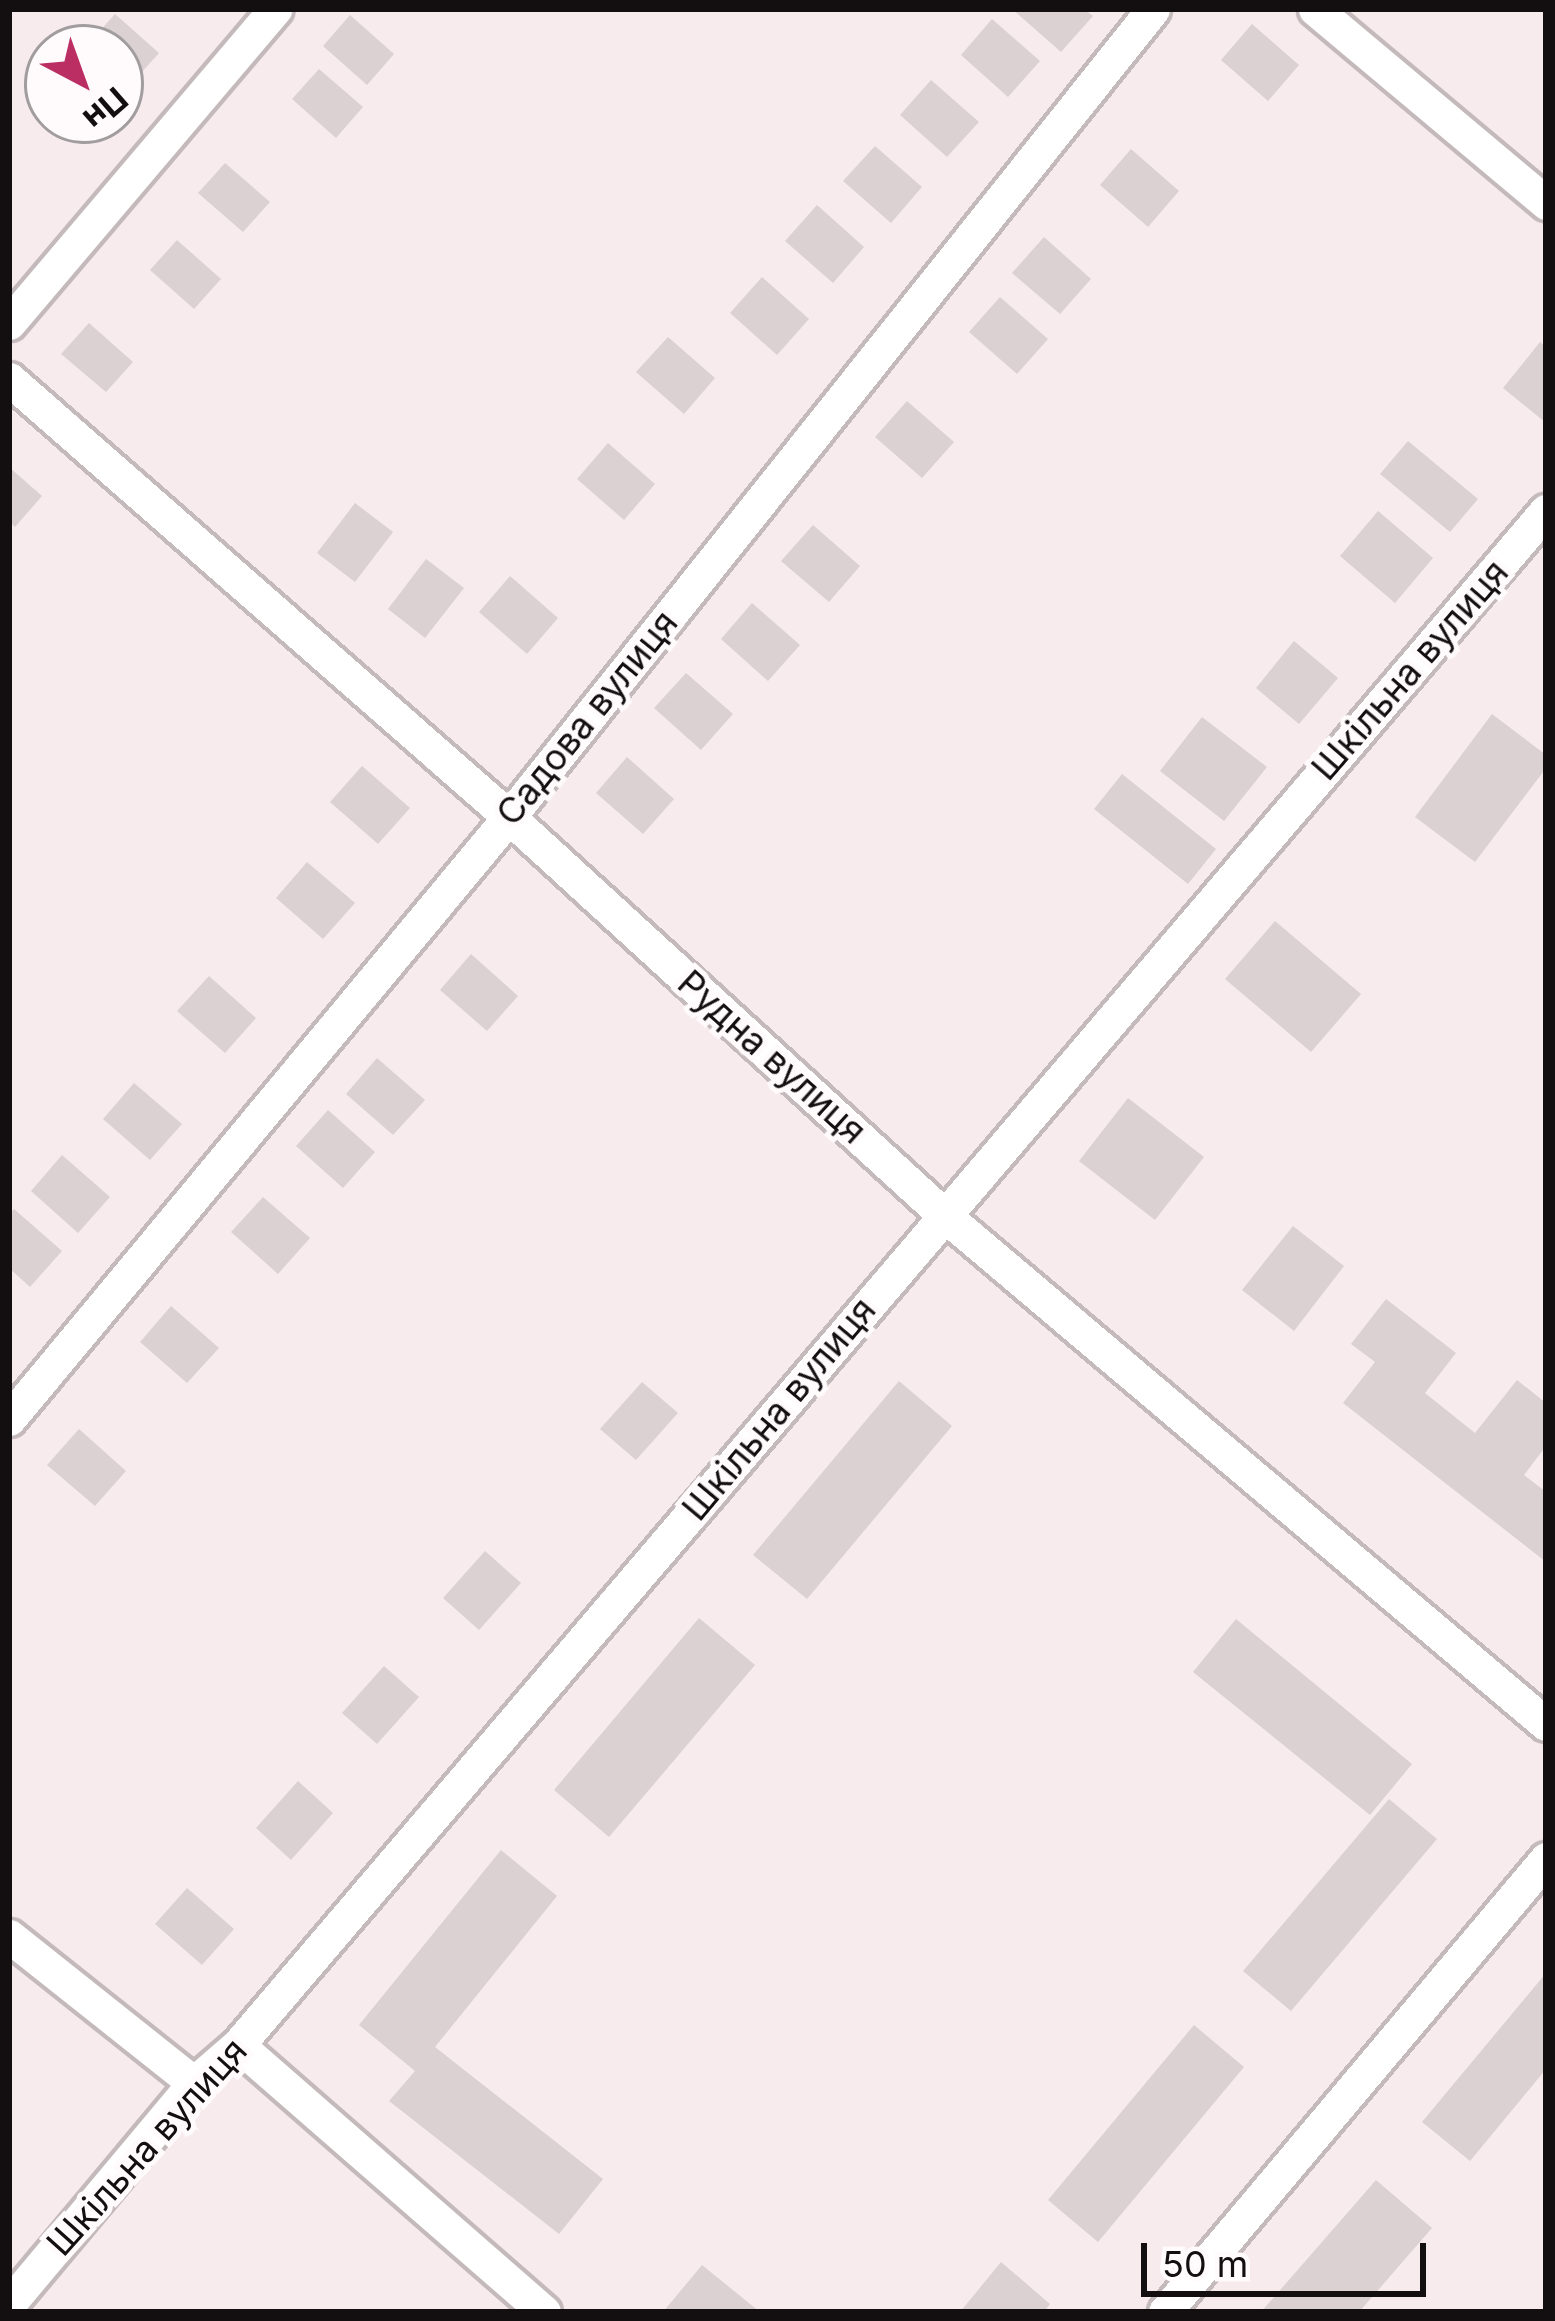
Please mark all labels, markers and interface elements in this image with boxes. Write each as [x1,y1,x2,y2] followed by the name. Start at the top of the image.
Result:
[24,24,144,144] north arrow
[75,79,136,139] text: Пн
[1303,551,1517,789] street label: Шкільна вулиця
[487,602,687,834] street label: Садова вулиця
[669,961,875,1153] street label: Рудна вулиця
[673,1289,885,1529] street label: Шкільна вулиця
[38,2029,256,2265] street label: Шкільна вулиця
[1147,2219,1432,2293] scale bar
[1162,2242,1248,2286] text: 50 m

